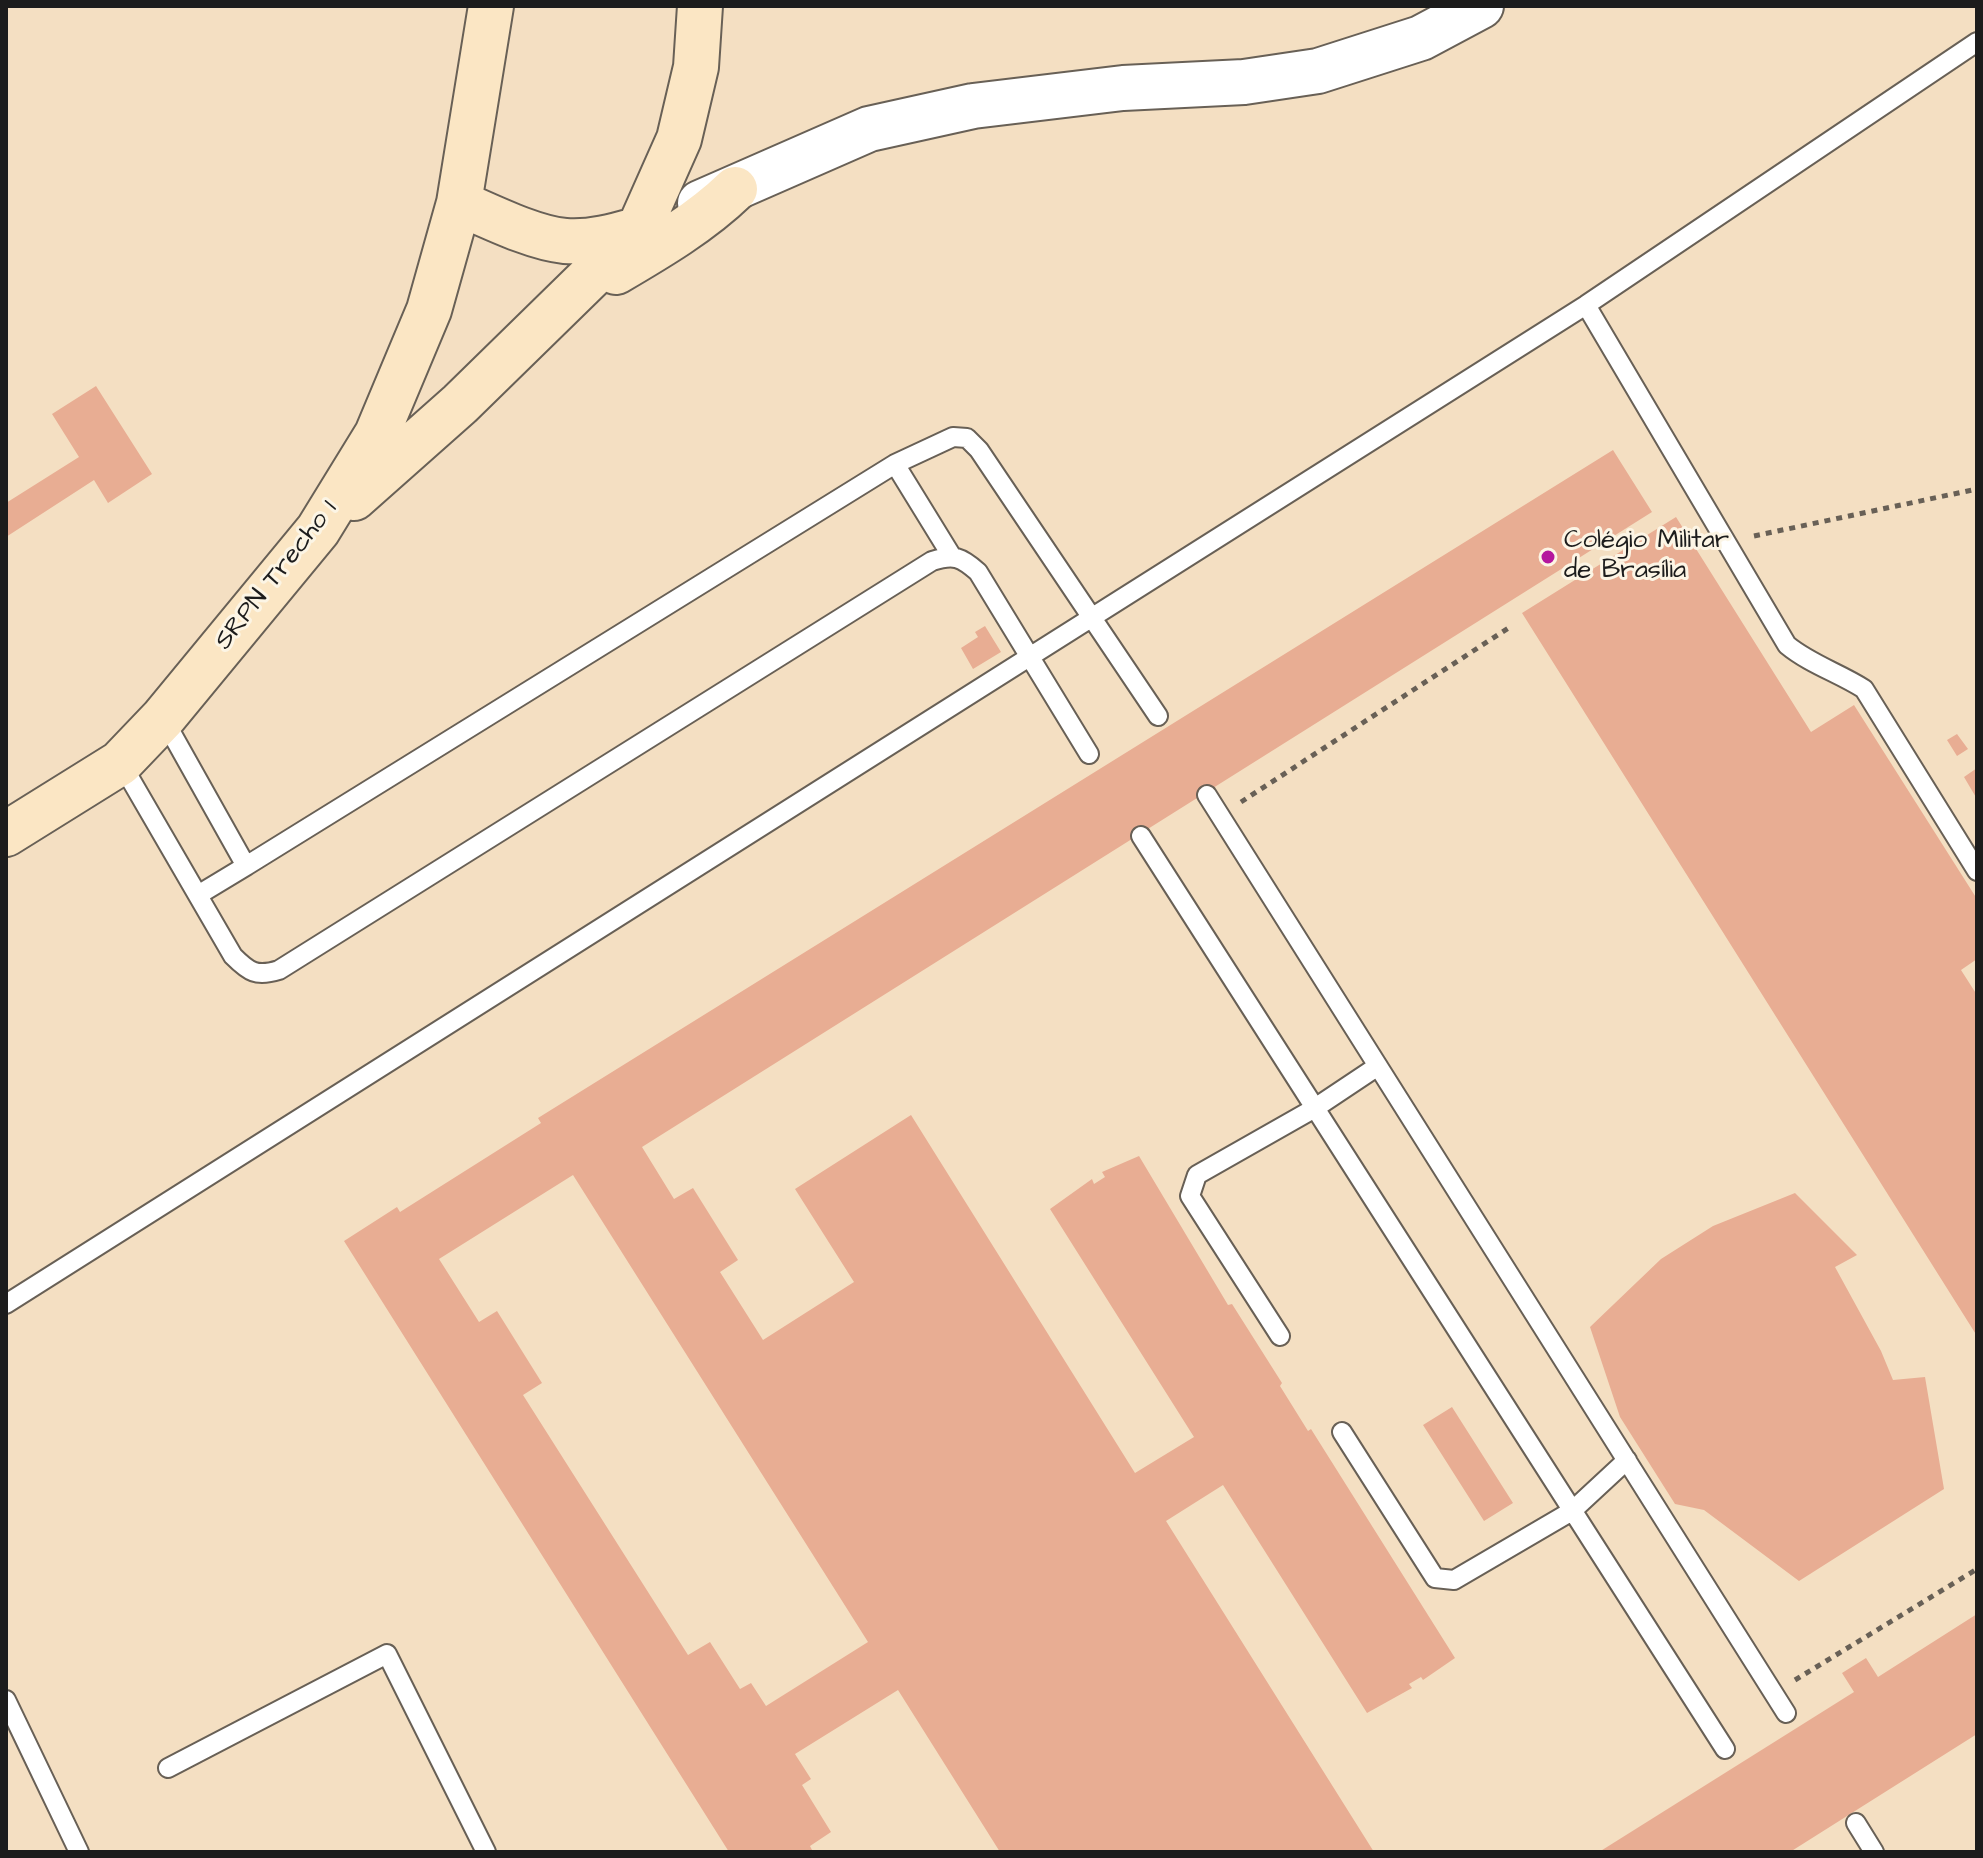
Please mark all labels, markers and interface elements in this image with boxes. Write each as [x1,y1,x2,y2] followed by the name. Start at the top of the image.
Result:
[209,495,345,657] street label: SRPN Trecho 1
[1564,526,1729,588] place label: Colégio Militar de Brasília
[1539,548,1557,566] marker: Colégio Militar de Brasília

